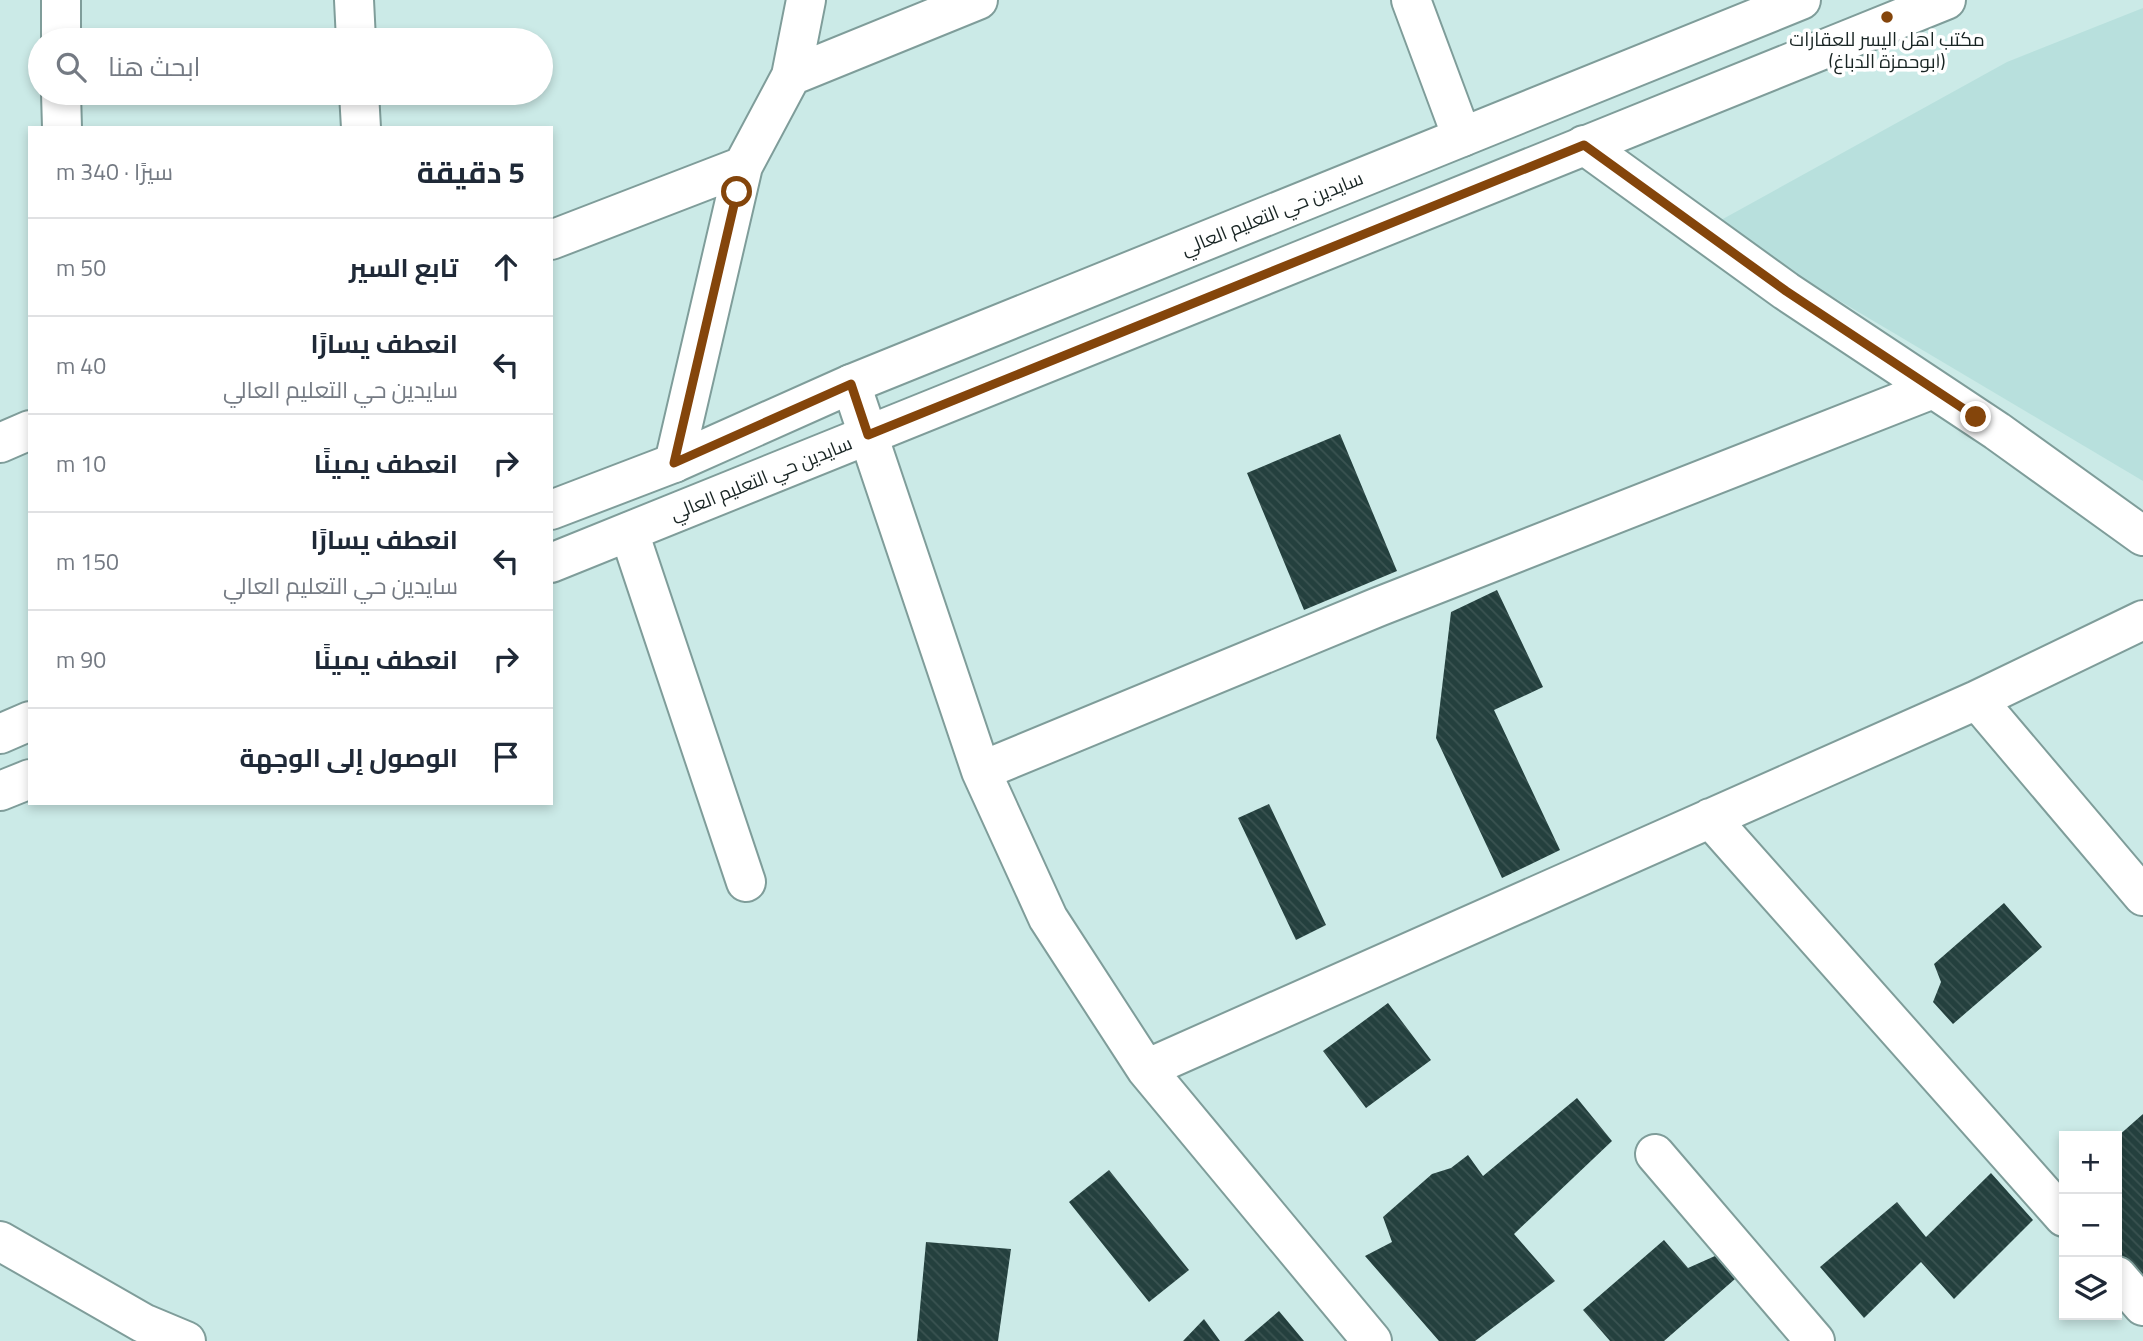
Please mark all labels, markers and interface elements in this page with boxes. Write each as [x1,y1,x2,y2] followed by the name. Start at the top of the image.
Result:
[1879,9,1895,25] marker: مكتب اهل اليسر للعقارات (ابوحمزة الدباغ)
[1789,24,1985,75] place label: مكتب اهل اليسر للعقارات (ابوحمزة الدباغ)
[28,28,553,105] search box
[108,47,201,86] text: ابحث هنا
[52,48,90,86] icon: search
[417,149,525,195] text: 5 دقيقة
[56,154,173,189] text: سيرًا · 340 m
[1176,163,1368,263] street label: سايدين حي التعليم العالي
[721,176,752,207] route start
[349,248,458,287] text: تابع السير
[487,248,525,286] icon: ahead
[56,250,106,285] text: 50 m
[310,324,458,363] text: انعطف يسارًا
[487,346,525,384] icon: left
[56,348,106,383] text: 40 m
[223,372,458,407] text: سايدين حي التعليم العالي
[1960,401,1991,432] route end
[665,428,857,528] street label: سايدين حي التعليم العالي
[314,444,458,483] text: انعطف يمينًا
[487,444,525,482] icon: right
[56,446,106,481] text: 10 m
[310,520,458,559] text: انعطف يسارًا
[487,542,525,580] icon: left
[56,544,119,579] text: 150 m
[223,568,458,603] text: سايدين حي التعليم العالي
[314,640,458,679] text: انعطف يمينًا
[487,640,525,678] icon: right
[56,642,106,677] text: 90 m
[239,738,458,777] text: الوصول إلى الوجهة
[487,738,525,776] icon: arrive
[2059,1131,2122,1320] map controls
[2059,1131,2122,1194] button: +
[2059,1194,2122,1257] button: −
[2059,1257,2122,1320] button: layers

